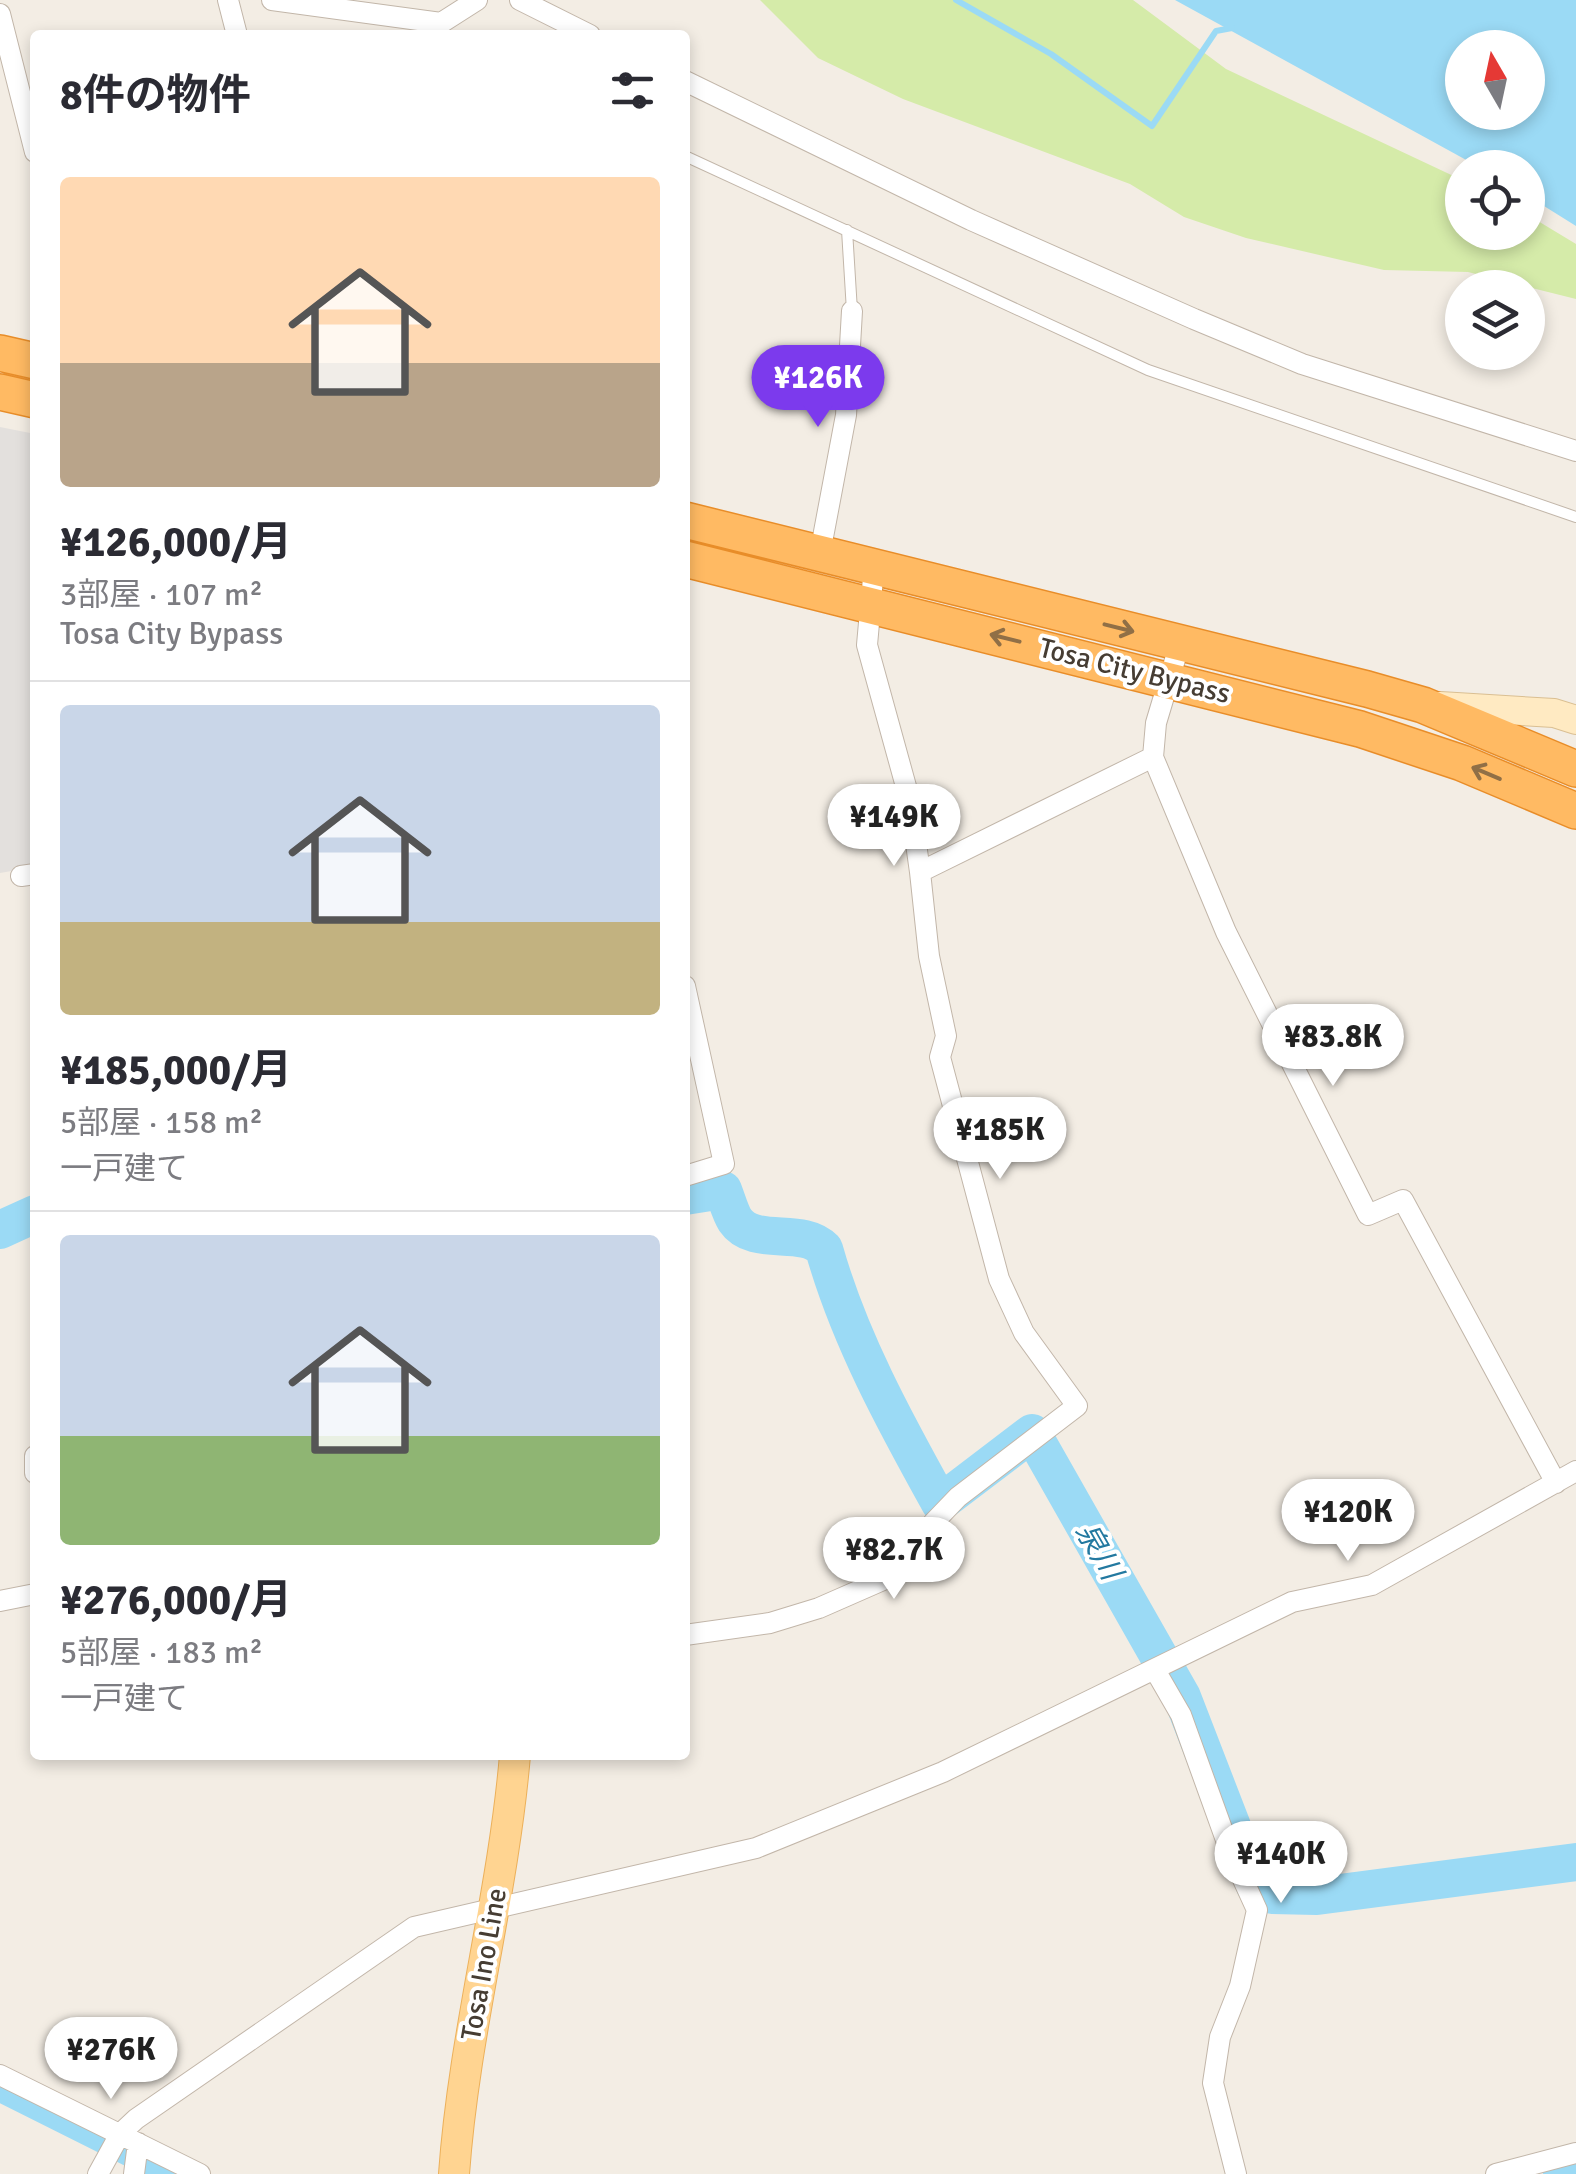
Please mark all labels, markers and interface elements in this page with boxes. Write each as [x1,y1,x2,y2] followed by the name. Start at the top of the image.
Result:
[1445,30,1545,130] north arrow
[1445,30,1545,370] map controls
[605,63,660,118] icon: filters
[60,70,251,121] text: 8件の物件
[1445,150,1545,250] button: locate
[270,242,450,422] icon: home
[1445,270,1545,370] button: layers
[748,345,888,430] pin: ¥126K
[774,358,862,397] text: ¥126K
[60,517,292,568] text: ¥126,000/月
[60,575,263,614] text: 3部屋 · 107 m²
[60,614,283,653] text: Tosa City Bypass
[1103,619,1134,638] one-way arrow
[990,628,1022,646] one-way arrow
[1036,631,1234,711] street label: Tosa City Bypass
[1471,763,1502,781] one-way arrow
[270,770,450,950] icon: home
[824,784,964,869] pin: ¥149K
[850,797,938,836] text: ¥149K
[1252,1004,1414,1089] pin: ¥83.8K
[1284,1017,1382,1056] text: ¥83.8K
[60,1045,292,1096] text: ¥185,000/月
[930,1097,1070,1182] pin: ¥185K
[60,1103,263,1142] text: 5部屋 · 158 m²
[956,1110,1044,1149] text: ¥185K
[60,1149,188,1188] text: 一戸建て
[270,1300,450,1480] icon: home
[1278,1479,1418,1564] pin: ¥120K
[1304,1492,1392,1531] text: ¥120K
[1068,1516,1131,1589] water label: 泉川
[813,1517,975,1602] pin: ¥82.7K
[845,1530,943,1569] text: ¥82.7K
[60,1575,292,1626] text: ¥276,000/月
[60,1633,263,1672] text: 5部屋 · 183 m²
[60,1679,188,1718] text: 一戸建て
[1211,1821,1351,1906] pin: ¥140K
[1237,1834,1325,1873] text: ¥140K
[454,1885,514,2043] street label: Tosa Ino Line
[41,2017,181,2102] pin: ¥276K
[67,2030,155,2069] text: ¥276K

